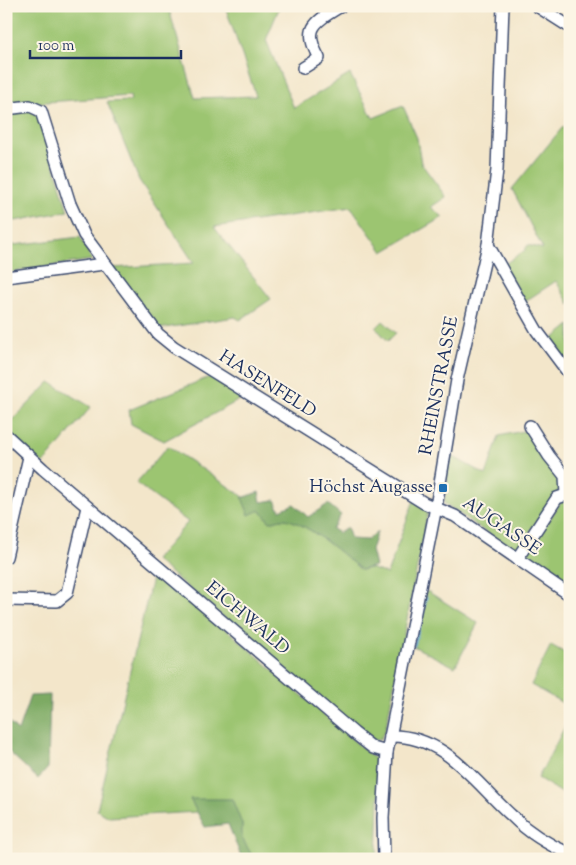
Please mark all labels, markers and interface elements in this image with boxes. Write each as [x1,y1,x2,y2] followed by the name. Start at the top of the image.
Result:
[30,28,181,60] scale bar
[38,36,75,57] text: 100 m
[414,314,466,458] street label: RHEINSTRASSE
[213,345,321,425] street label: HASENFELD
[309,475,433,501] place label: Höchst Augasse
[437,482,449,494] marker: Höchst Augasse
[457,491,546,563] street label: AUGASSE
[199,576,295,662] street label: EICHWALD

